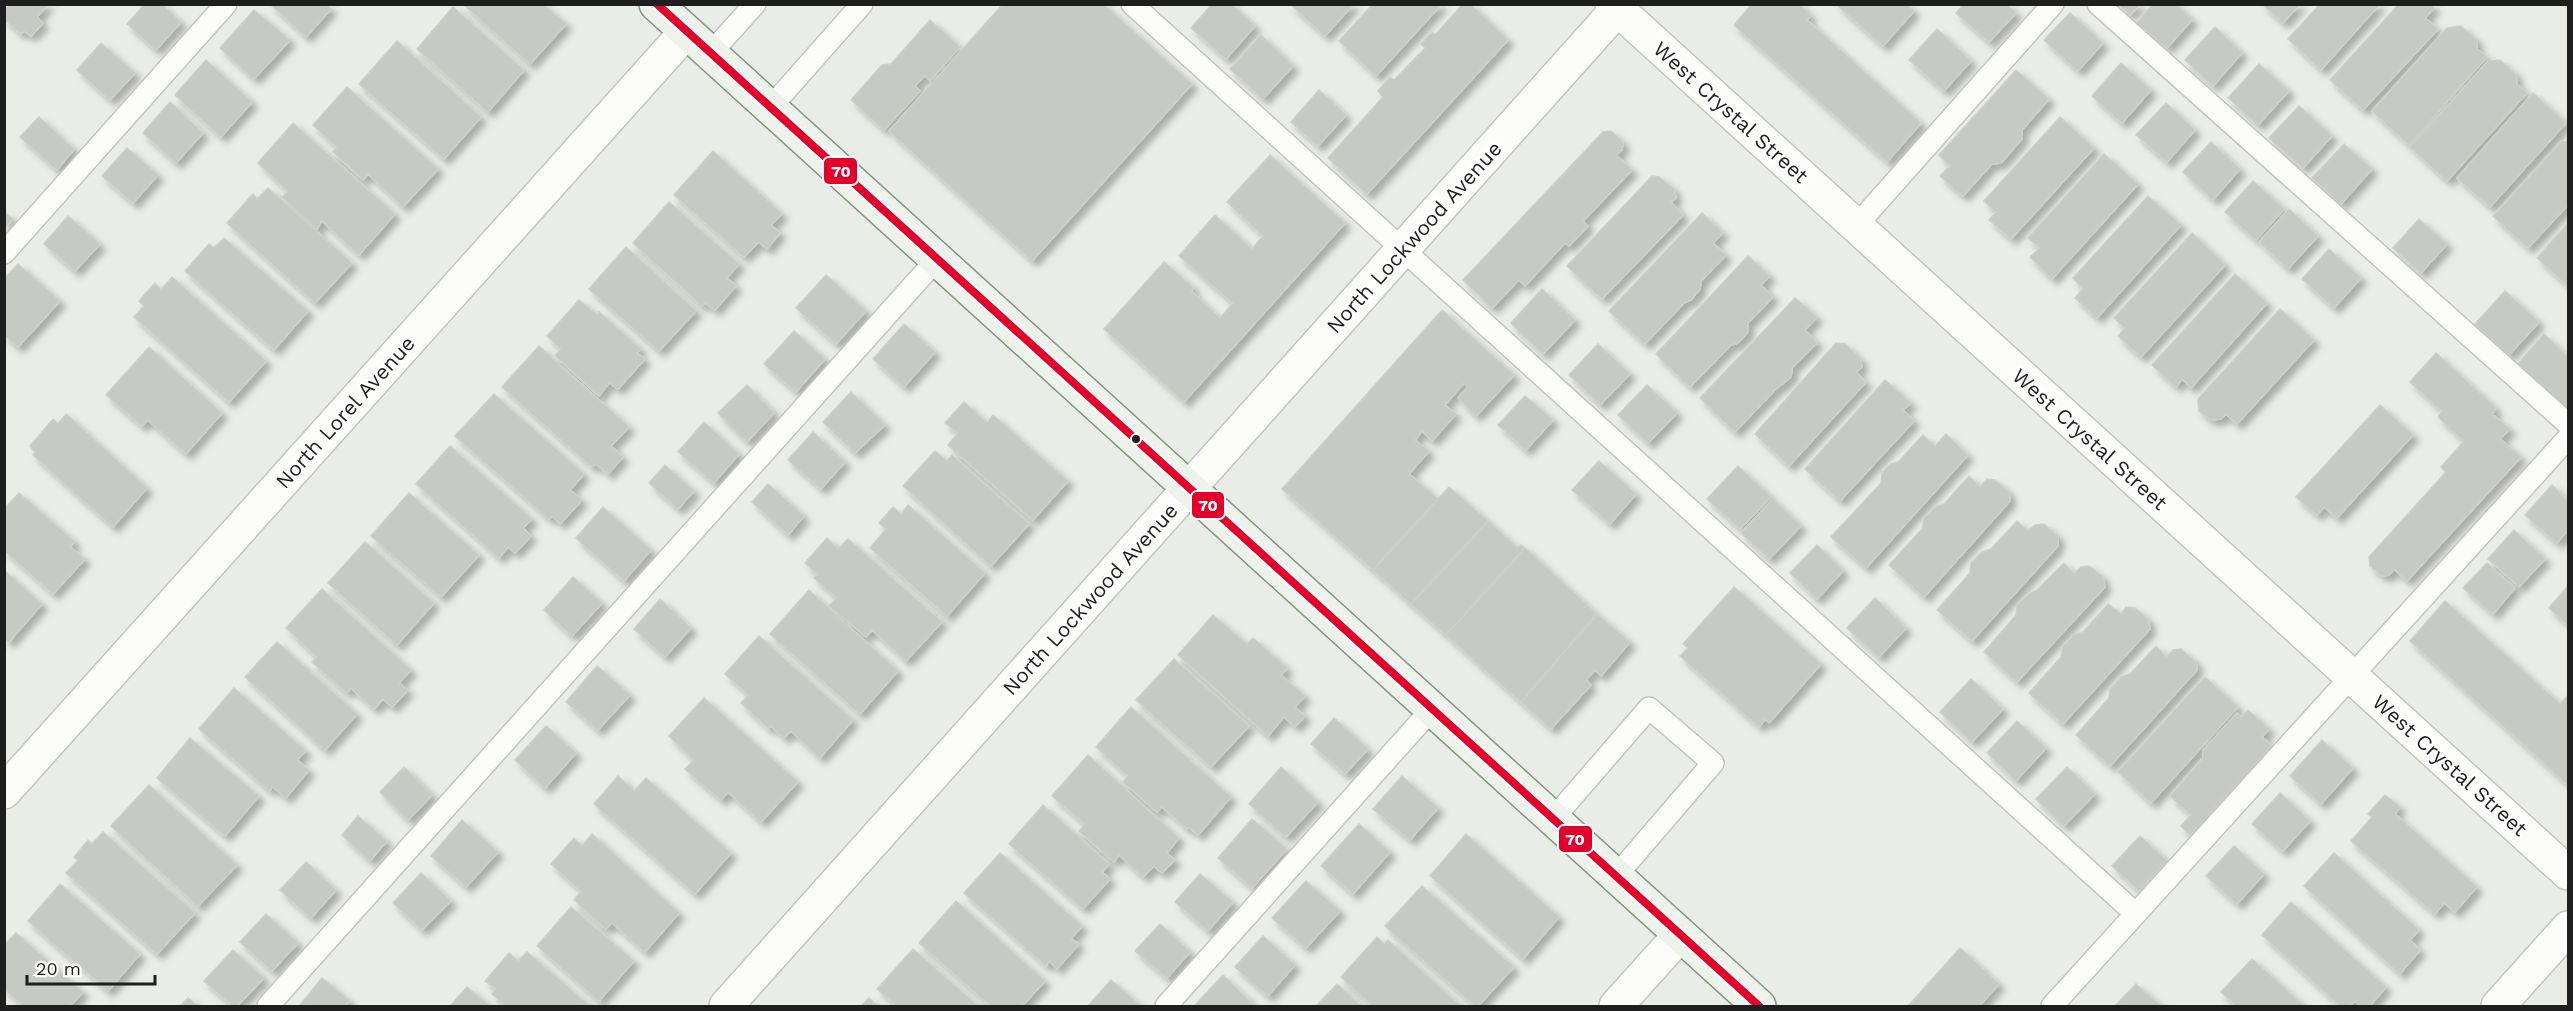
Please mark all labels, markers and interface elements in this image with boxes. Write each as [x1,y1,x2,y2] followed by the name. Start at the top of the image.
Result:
[1648,36,1814,188] street label: West Crystal Street
[1321,136,1507,338] street label: North Lockwood Avenue
[823,157,858,185] line badge: 70
[831,162,851,181] text: 70
[270,331,420,493] street label: North Lorel Avenue
[2007,363,2173,515] street label: West Crystal Street
[1130,433,1142,445] unlabelled marker
[1191,491,1225,519] line badge: 70
[1198,496,1218,515] text: 70
[997,498,1183,700] street label: North Lockwood Avenue
[2367,689,2533,841] street label: West Crystal Street
[1558,825,1593,853] line badge: 70
[1565,830,1585,849] text: 70
[27,948,154,986] scale bar
[36,958,81,979] text: 20 m

